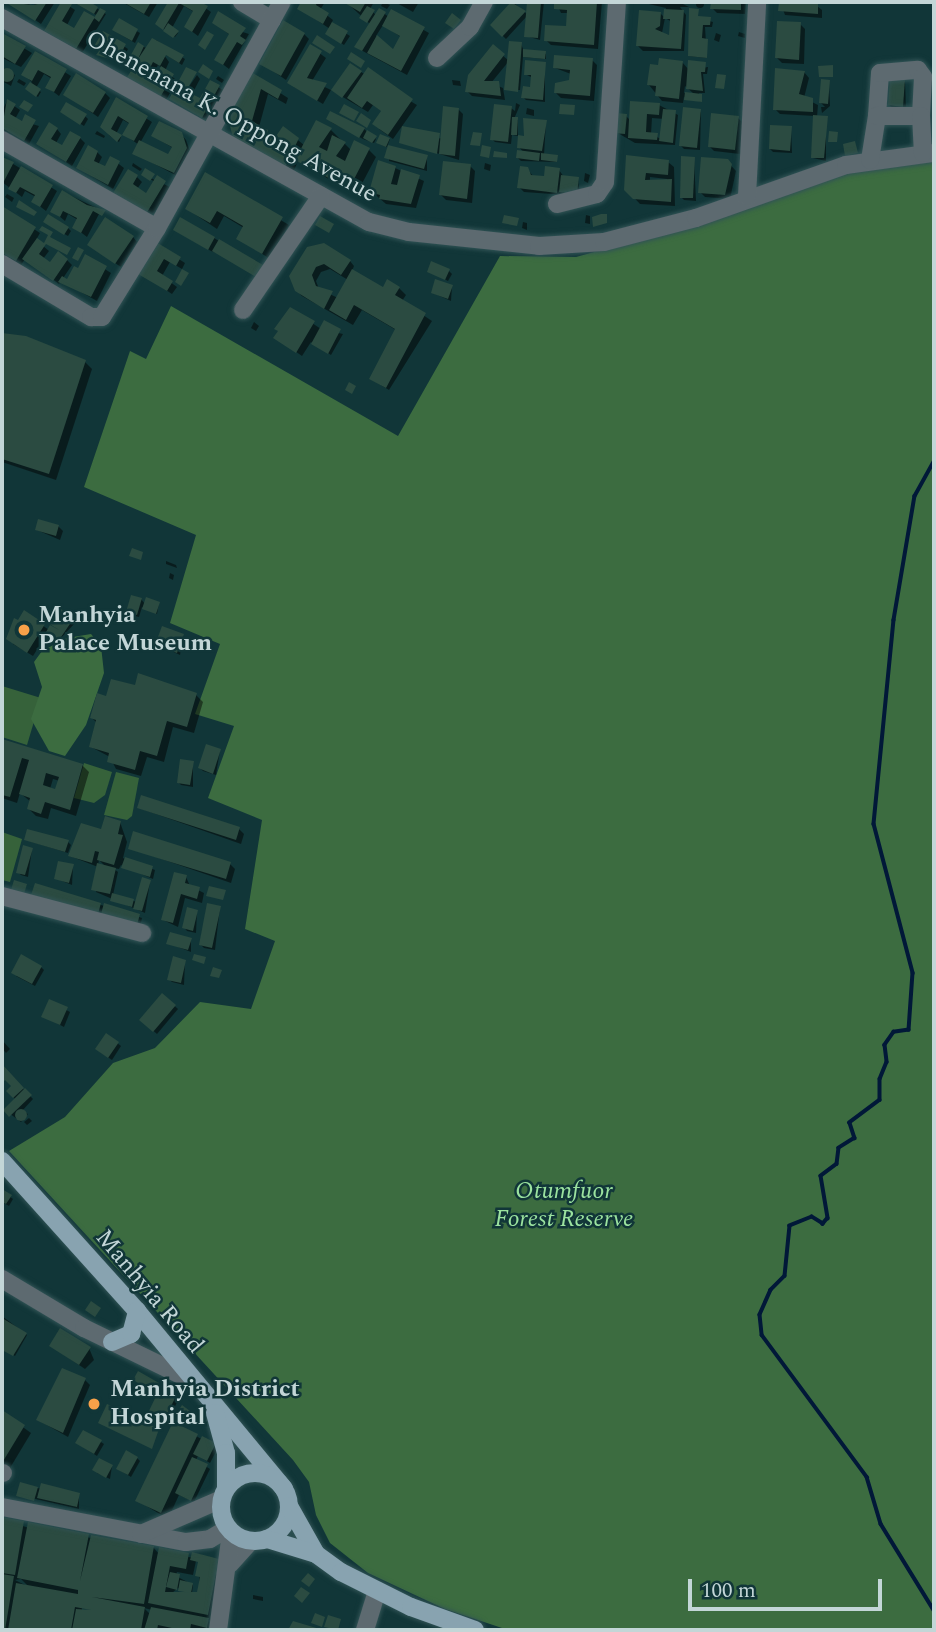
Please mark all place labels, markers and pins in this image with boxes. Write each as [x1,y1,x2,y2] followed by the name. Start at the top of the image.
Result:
[38,602,212,658] place label: Manhyia Palace Museum
[16,622,32,638] marker: Manhyia Palace Museum
[110,1376,300,1432] place label: Manhyia District Hospital
[84,1394,104,1414] marker: Manhyia District Hospital

